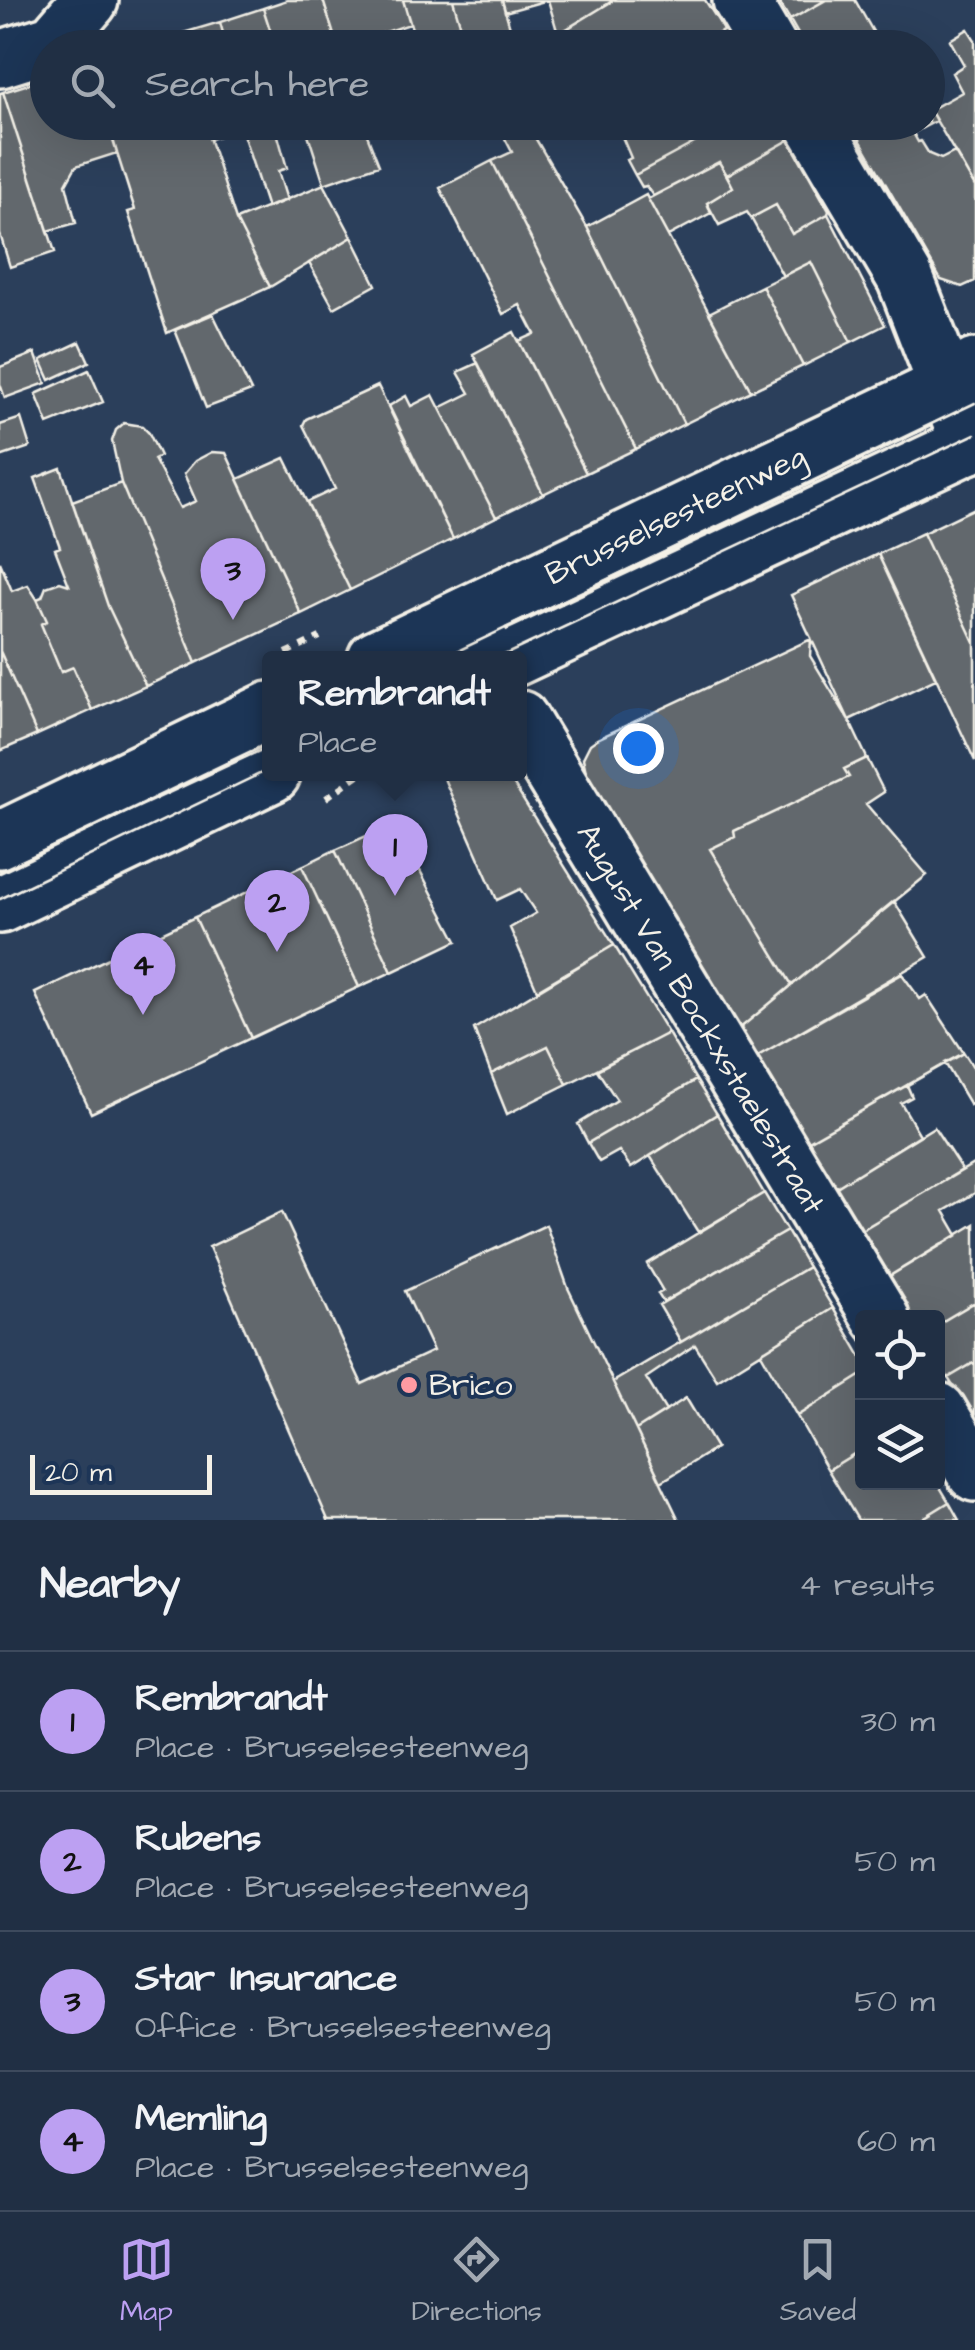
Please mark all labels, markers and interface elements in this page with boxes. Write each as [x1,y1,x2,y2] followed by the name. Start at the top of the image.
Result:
[30,30,945,140] search box
[65,58,120,113] icon: search
[145,59,369,111] text: Search here
[538,434,813,596] street label: Brusselsesteenweg
[200,538,266,620] pin: 3
[262,651,527,781] popup
[298,668,491,720] text: Rembrandt
[298,720,377,765] text: Place
[613,723,664,774] your location
[362,814,428,896] pin: 1
[565,815,836,1223] street label: August Van Bockxstaelestraat
[244,870,310,952] pin: 2
[110,932,176,1015] pin: 4
[855,1310,945,1490] map controls
[855,1310,945,1400] button: locate
[429,1363,513,1408] place label: Brico
[398,1374,420,1396] marker: Brico
[855,1400,945,1490] button: layers
[30,1450,212,1494] scale bar
[45,1453,112,1492] text: 20 m
[40,1556,180,1614] text: Nearby
[799,1563,935,1608] text: 4 results
[135,1673,328,1725] text: Rembrandt
[70,1699,75,1744] text: 1
[861,1699,935,1744] text: 30 m
[135,1725,528,1770] text: Place · Brusselsesteenweg
[135,1813,261,1865] text: Rubens
[63,1839,82,1884] text: 2
[854,1839,935,1884] text: 50 m
[135,1865,528,1910] text: Place · Brusselsesteenweg
[135,1953,397,2005] text: Star Insurance
[64,1979,81,2024] text: 3
[854,1979,935,2024] text: 50 m
[135,2005,551,2050] text: Office · Brusselsesteenweg
[135,2093,267,2145] text: Memling
[62,2119,83,2164] text: 4
[857,2119,935,2164] text: 60 m
[135,2145,528,2190] text: Place · Brusselsesteenweg
[119,2232,174,2331] tab: Map
[412,2232,542,2331] tab: Directions
[780,2232,856,2331] tab: Saved

